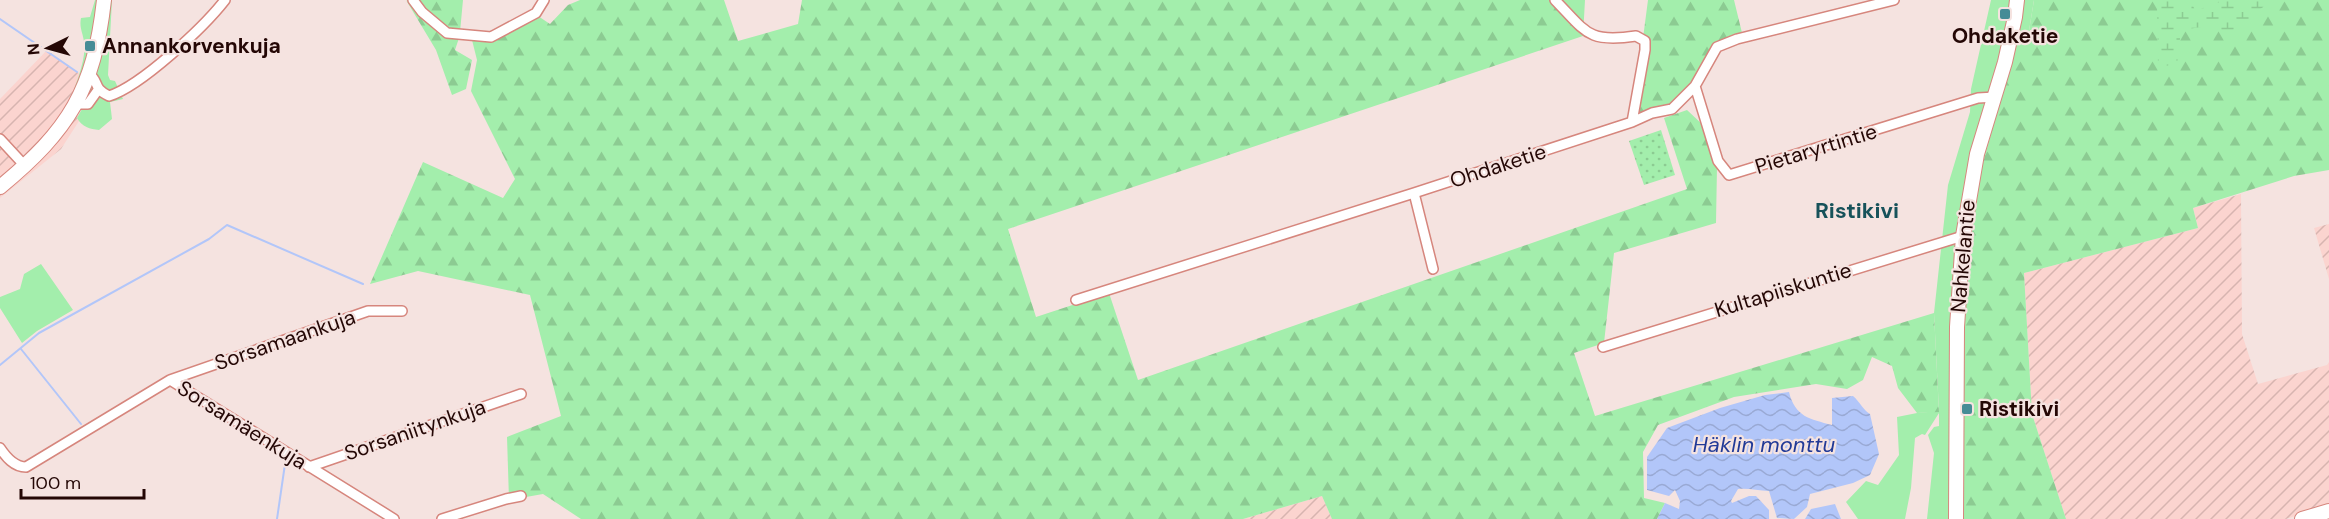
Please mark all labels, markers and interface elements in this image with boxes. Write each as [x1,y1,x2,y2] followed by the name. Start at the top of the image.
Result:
[1998,7,2012,21] marker: Ohdaketie
[18,18,78,78] north arrow
[1952,22,2058,50] place label: Ohdaketie
[102,32,281,60] place label: Annankorvenkuja
[83,39,97,53] marker: Annankorvenkuja
[23,43,45,56] text: N
[1752,117,1880,181] street label: Pietaryrtintie
[1446,137,1550,195] street label: Ohdaketie
[1815,196,1899,225] district label: Ristikivi
[1944,198,1982,314] street label: Nahkelantie
[1711,256,1855,324] street label: Kultapiiskuntie
[211,303,359,377] street label: Sorsamaankuja
[172,374,312,476] street label: Sorsamäenkuja
[341,393,489,467] street label: Sorsaniitynkuja
[1979,395,2059,423] place label: Ristikivi
[1960,402,1974,416] marker: Ristikivi
[1693,430,1835,459] water label: Häklin monttu
[21,462,144,500] scale bar
[30,471,81,495] text: 100 m

